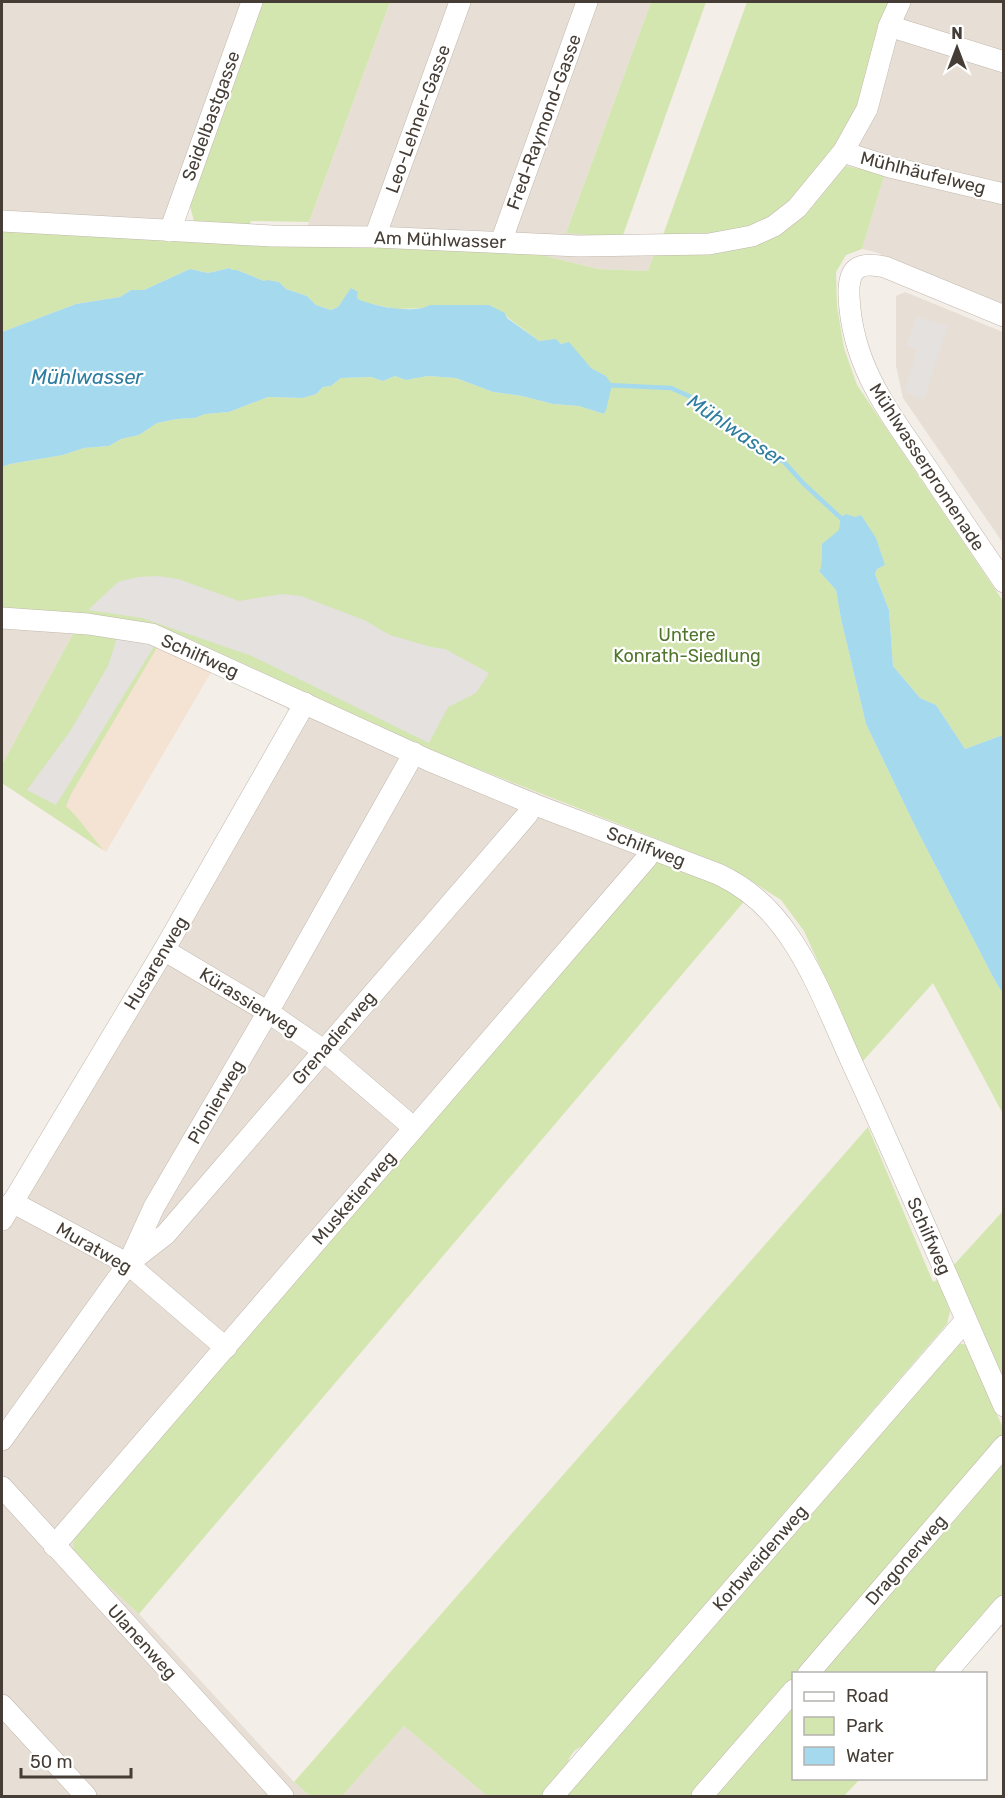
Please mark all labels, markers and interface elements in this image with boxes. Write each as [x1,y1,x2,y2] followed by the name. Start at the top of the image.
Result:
[927,18,987,78] north arrow
[951,24,963,43] text: N
[502,31,586,213] street label: Fred-Raymond-Gasse
[381,42,455,196] street label: Leo-Lehner-Gasse
[177,48,245,184] street label: Seidelbastgasse
[858,147,988,199] street label: Mühlhäufelweg
[373,227,507,253] street label: Am Mühlwasser
[31,365,144,389] water label: Mühlwasser
[865,379,989,555] street label: Mühlwasserpromenade
[683,389,790,472] water label: Mühlwasser
[613,624,761,667] park label: Untere Konrath-Siedlung
[158,629,242,683] street label: Schilfweg
[603,822,689,872] street label: Schilfweg
[119,912,193,1014] street label: Husarenweg
[195,963,303,1041] street label: Kürassierweg
[287,987,381,1089] street label: Grenadierweg
[183,1056,249,1148] street label: Pionierweg
[307,1147,401,1249] street label: Musketierweg
[902,1194,956,1278] street label: Schilfweg
[52,1218,136,1278] street label: Muratweg
[708,1501,812,1615] street label: Korbweidenweg
[861,1510,951,1610] street label: Dragonerweg
[102,1600,182,1684] street label: Ulanenweg
[792,1672,987,1780] legend
[846,1685,889,1707] text: Road
[846,1715,884,1737] text: Park
[21,1741,130,1779] scale bar
[846,1745,894,1767] text: Water
[30,1751,73,1773] text: 50 m

